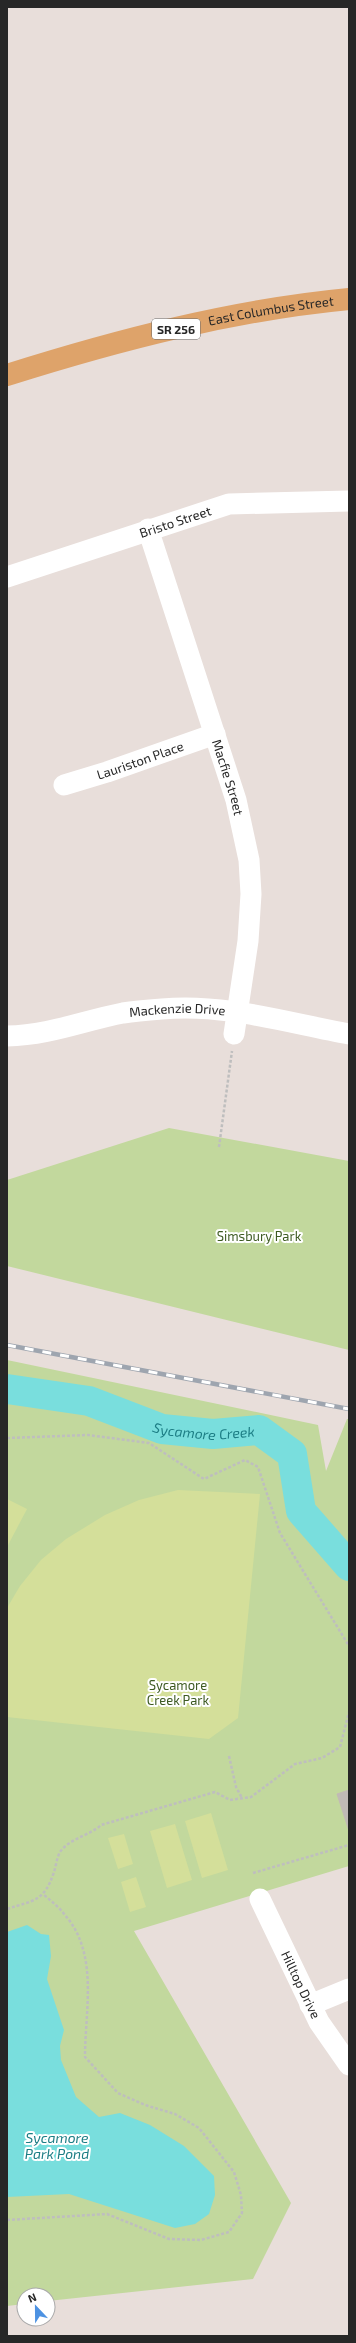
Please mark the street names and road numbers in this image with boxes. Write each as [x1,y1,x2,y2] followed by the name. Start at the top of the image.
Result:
[207,293,334,329] street label: East Columbus Street
[152,319,200,339] road number: SR 256
[137,502,213,541] street label: Bristo Street
[209,737,247,817] street label: Macfie Street
[95,738,186,783] street label: Lauriston Place
[128,1000,226,1020] street label: Mackenzie Drive
[278,1948,324,2021] street label: Hilltop Drive

